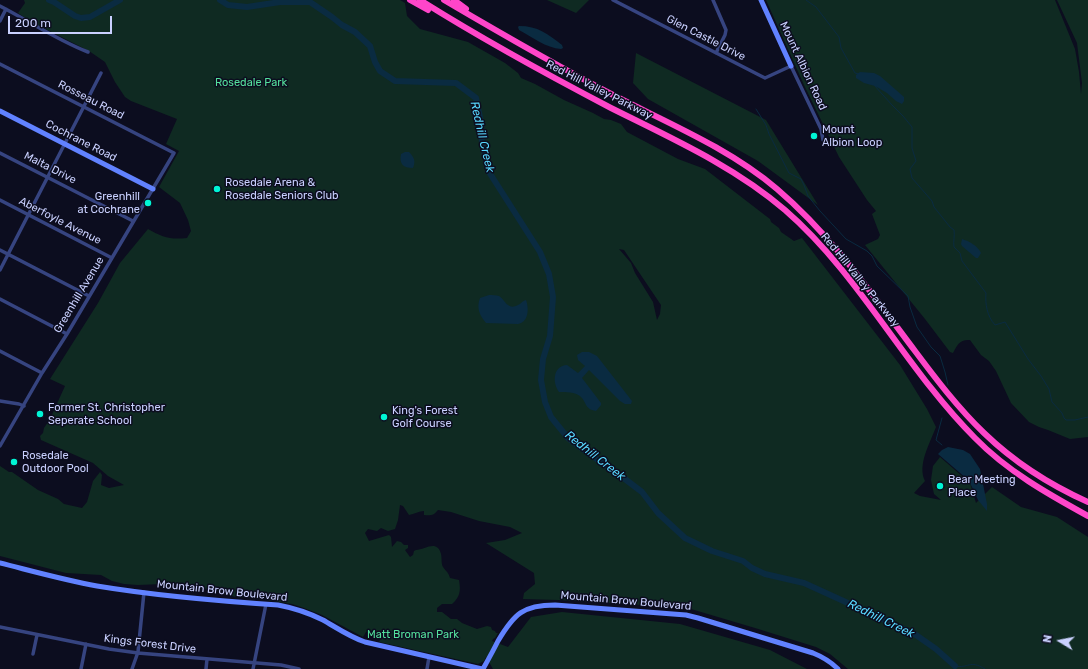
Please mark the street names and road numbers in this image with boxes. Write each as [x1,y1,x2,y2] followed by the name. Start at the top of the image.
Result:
[664,12,748,64] street label: Glen Castle Drive
[777,20,829,112] street label: Mount Albion Road
[544,57,654,123] street label: Red Hill Valley Parkway
[56,78,126,122] street label: Rosseau Road
[43,117,119,165] street label: Cochrane Road
[22,149,78,187] street label: Malta Drive
[17,195,103,247] street label: Aberfoyle Avenue
[818,230,902,330] street label: Red Hill Valley Parkway
[51,255,107,335] street label: Greenhill Avenue
[156,578,288,604] street label: Mountain Brow Boulevard
[560,589,692,613] street label: Mountain Brow Boulevard
[103,632,197,656] street label: Kings Forest Drive

